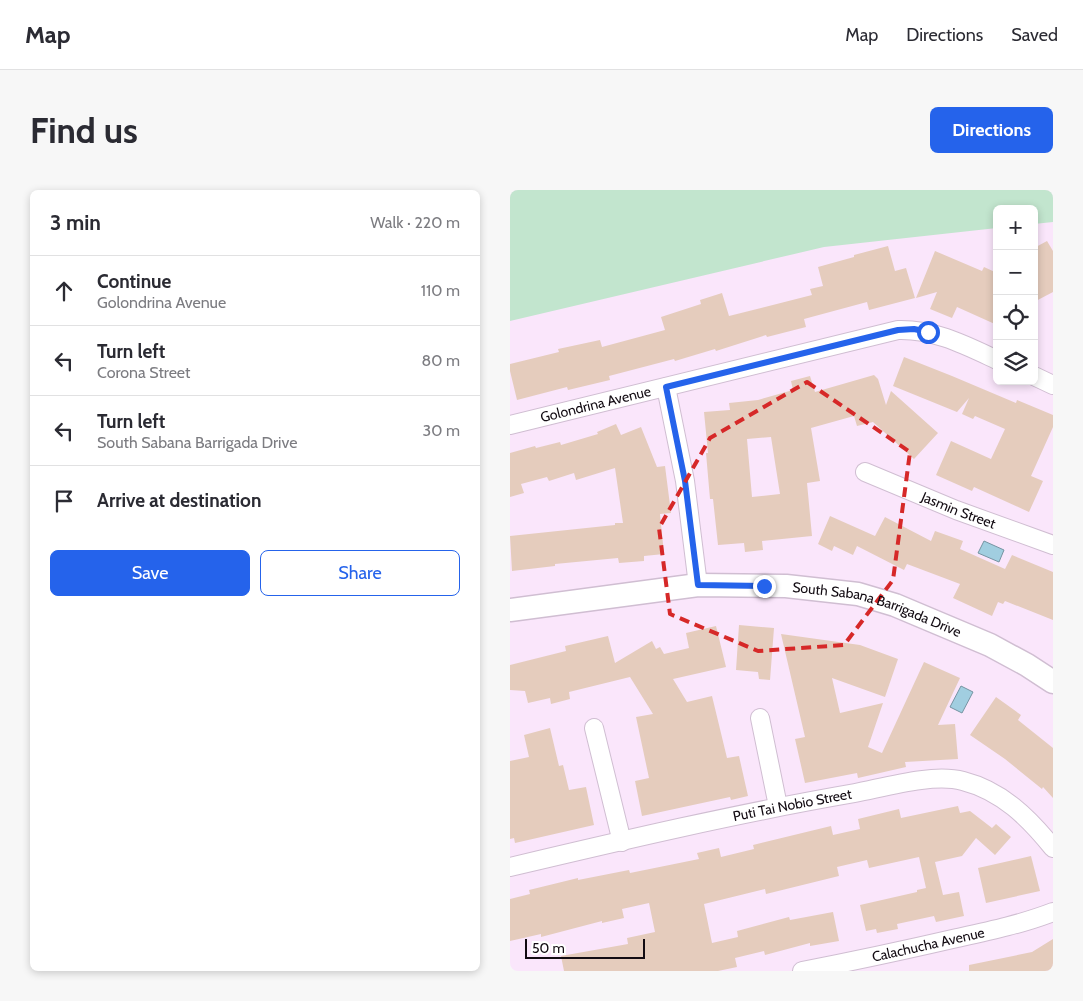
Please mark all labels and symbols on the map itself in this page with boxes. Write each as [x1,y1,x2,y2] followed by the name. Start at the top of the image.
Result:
[917,321,940,344] route start
[538,382,653,426] street label: Golondrina Avenue
[918,487,998,533] street label: Jasmin Street
[753,575,776,598] route end
[791,578,964,641] street label: South Sabana Barrigada Drive
[731,785,853,825] street label: Puti Tai Nobio Street
[870,923,986,966] street label: Calachucha Avenue
[525,936,645,959] scale bar

